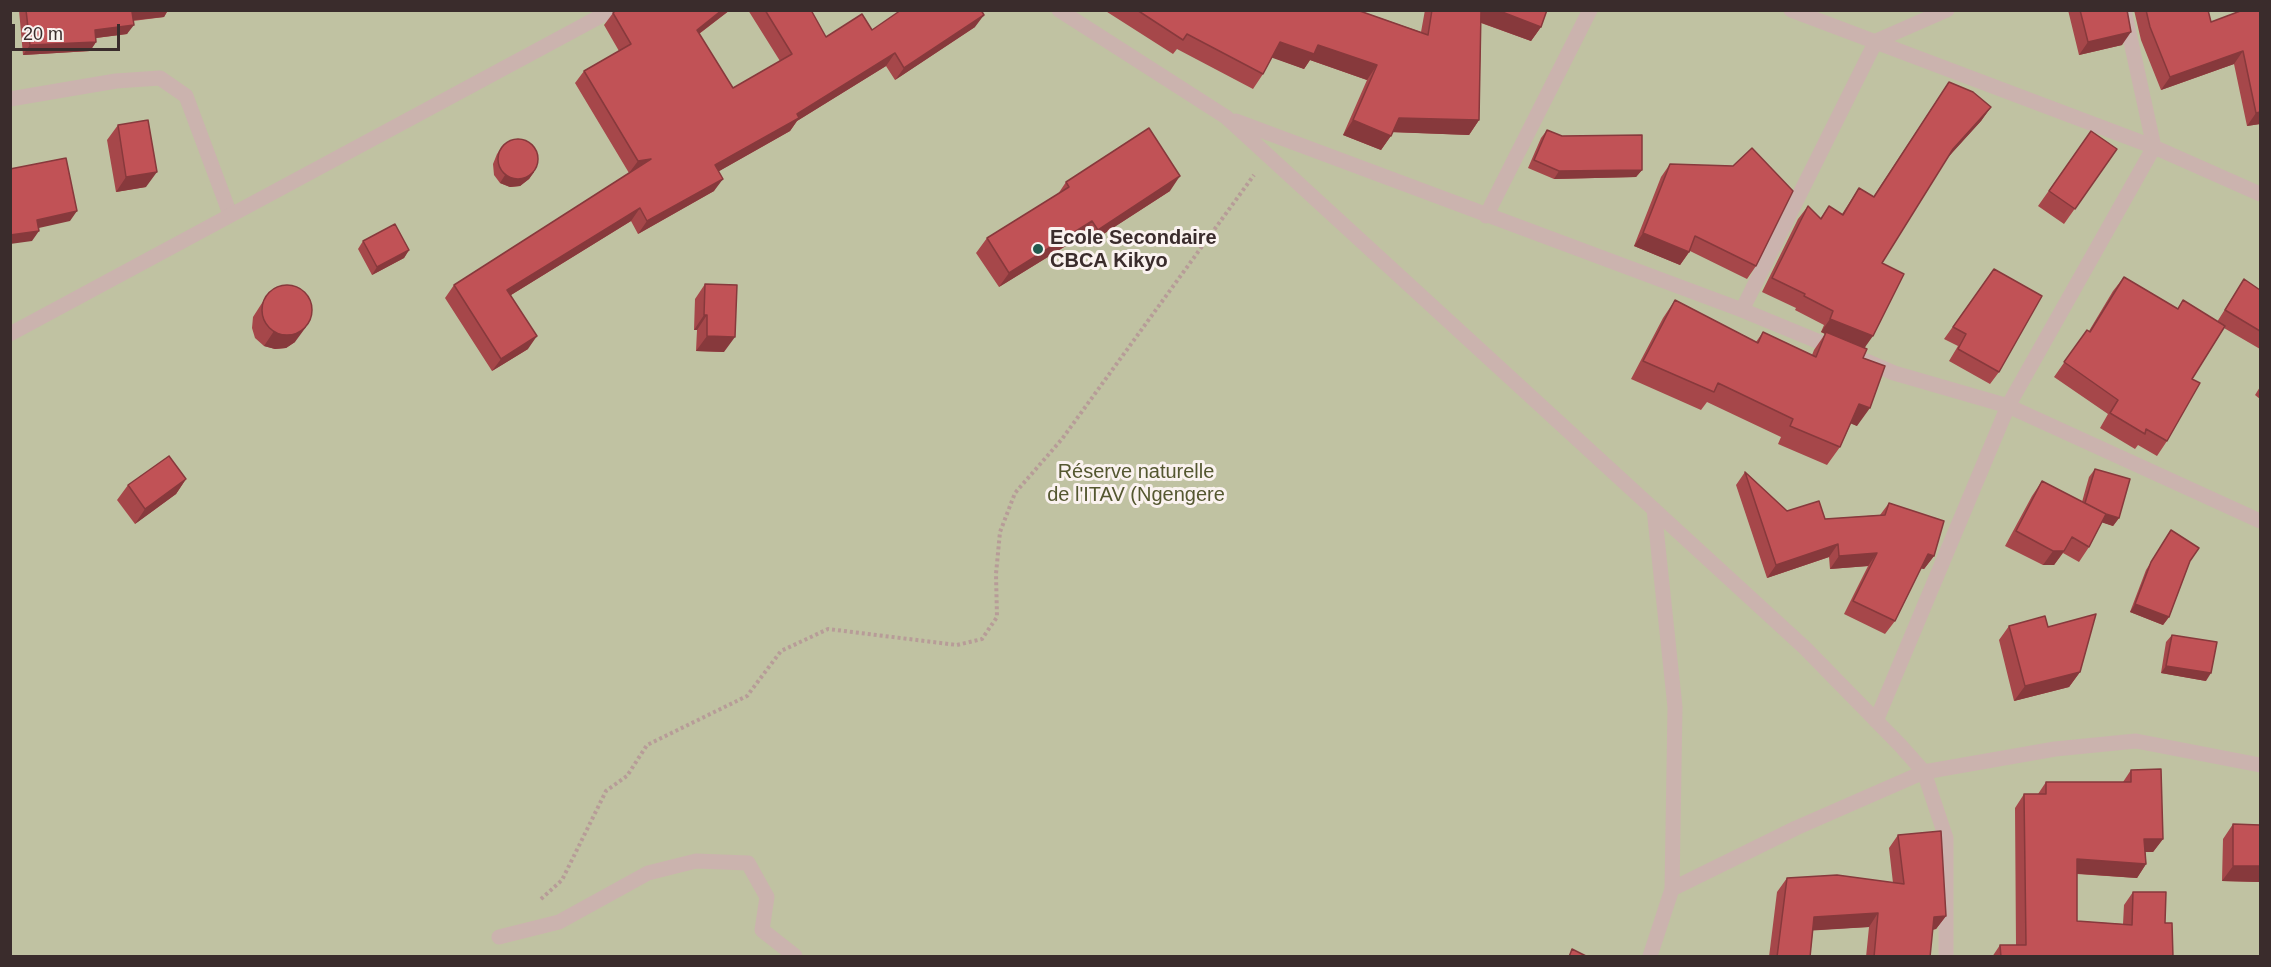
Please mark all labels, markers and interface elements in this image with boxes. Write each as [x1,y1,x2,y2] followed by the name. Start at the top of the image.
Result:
[15,12,123,50] scale bar
[23,24,63,44] text: 20 m
[1050,226,1217,273] place label: Ecole Secondaire CBCA Kikyo
[1031,242,1045,256] marker: Ecole Secondaire CBCA Kikyo
[1047,460,1225,507] park label: Réserve naturelle de l'ITAV (Ngengere

